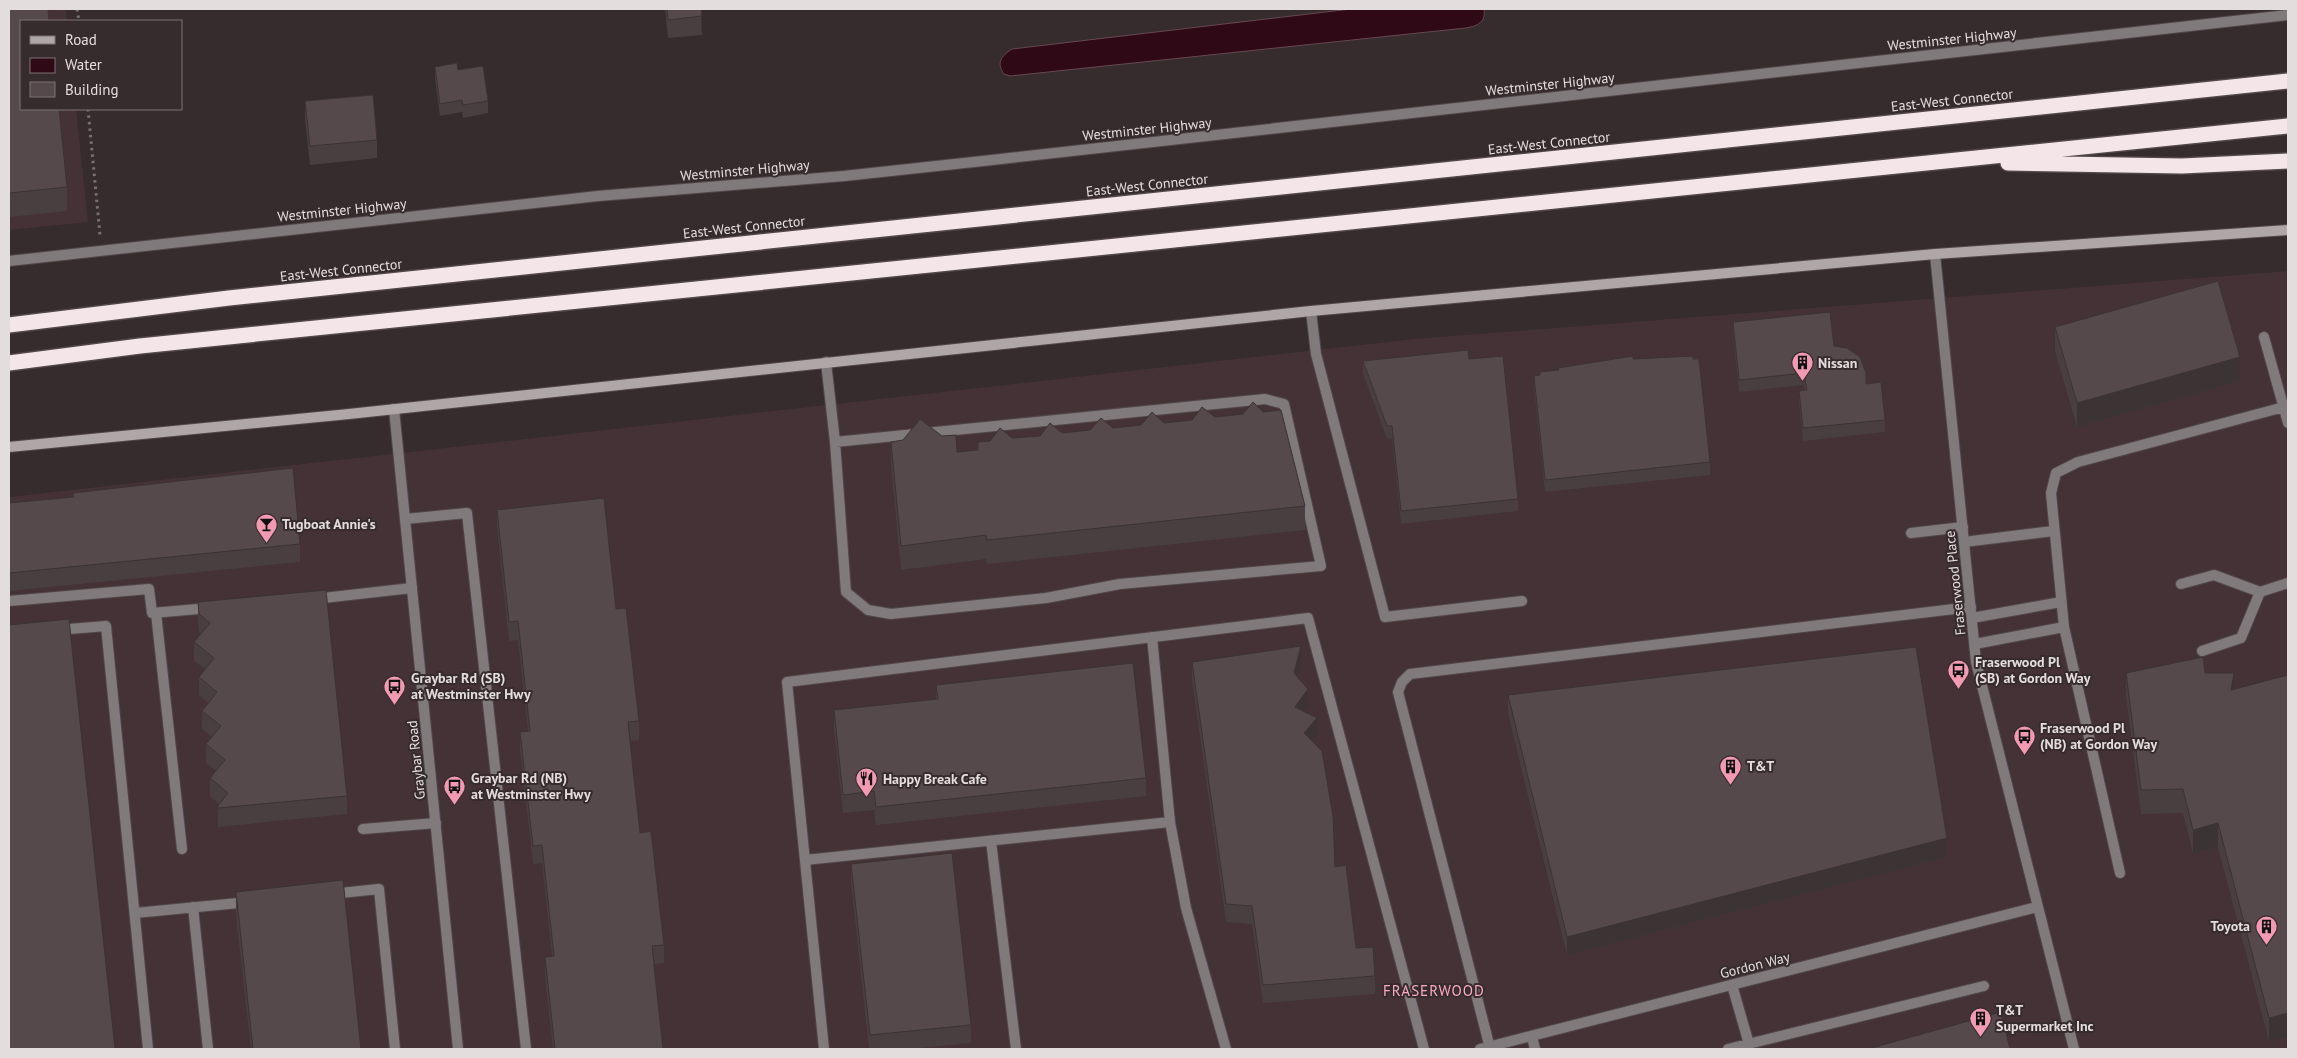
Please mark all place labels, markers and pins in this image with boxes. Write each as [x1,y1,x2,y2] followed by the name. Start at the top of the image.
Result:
[1790,351,1814,382] building icon: Nissan
[1818,354,1857,372] place label: Nissan
[254,512,278,543] bar icon: Tugboat Annie's
[282,515,376,533] place label: Tugboat Annie's
[1975,653,2091,687] place label: Fraserwood Pl (SB) at Gordon Way
[1947,658,1971,689] bus stop icon: Fraserwood Pl (SB) at Gordon Way
[411,669,531,703] place label: Graybar Rd (SB) at Westminster Hwy
[383,674,407,705] bus stop icon: Graybar Rd (SB) at Westminster Hwy
[2040,719,2158,753] place label: Fraserwood Pl (NB) at Gordon Way
[2012,724,2036,755] bus stop icon: Fraserwood Pl (NB) at Gordon Way
[1719,754,1743,785] building icon: T&T
[1747,757,1774,775] place label: T&T
[855,767,879,798] restaurant icon: Happy Break Cafe
[471,769,591,803] place label: Graybar Rd (NB) at Westminster Hwy
[883,770,987,788] place label: Happy Break Cafe
[443,774,467,805] bus stop icon: Graybar Rd (NB) at Westminster Hwy
[2254,914,2278,945] building icon: Toyota
[2211,917,2250,935] place label: Toyota
[1996,1001,2094,1035] place label: T&T Supermarket Inc
[1968,1006,1992,1037] building icon: T&T Supermarket Inc

